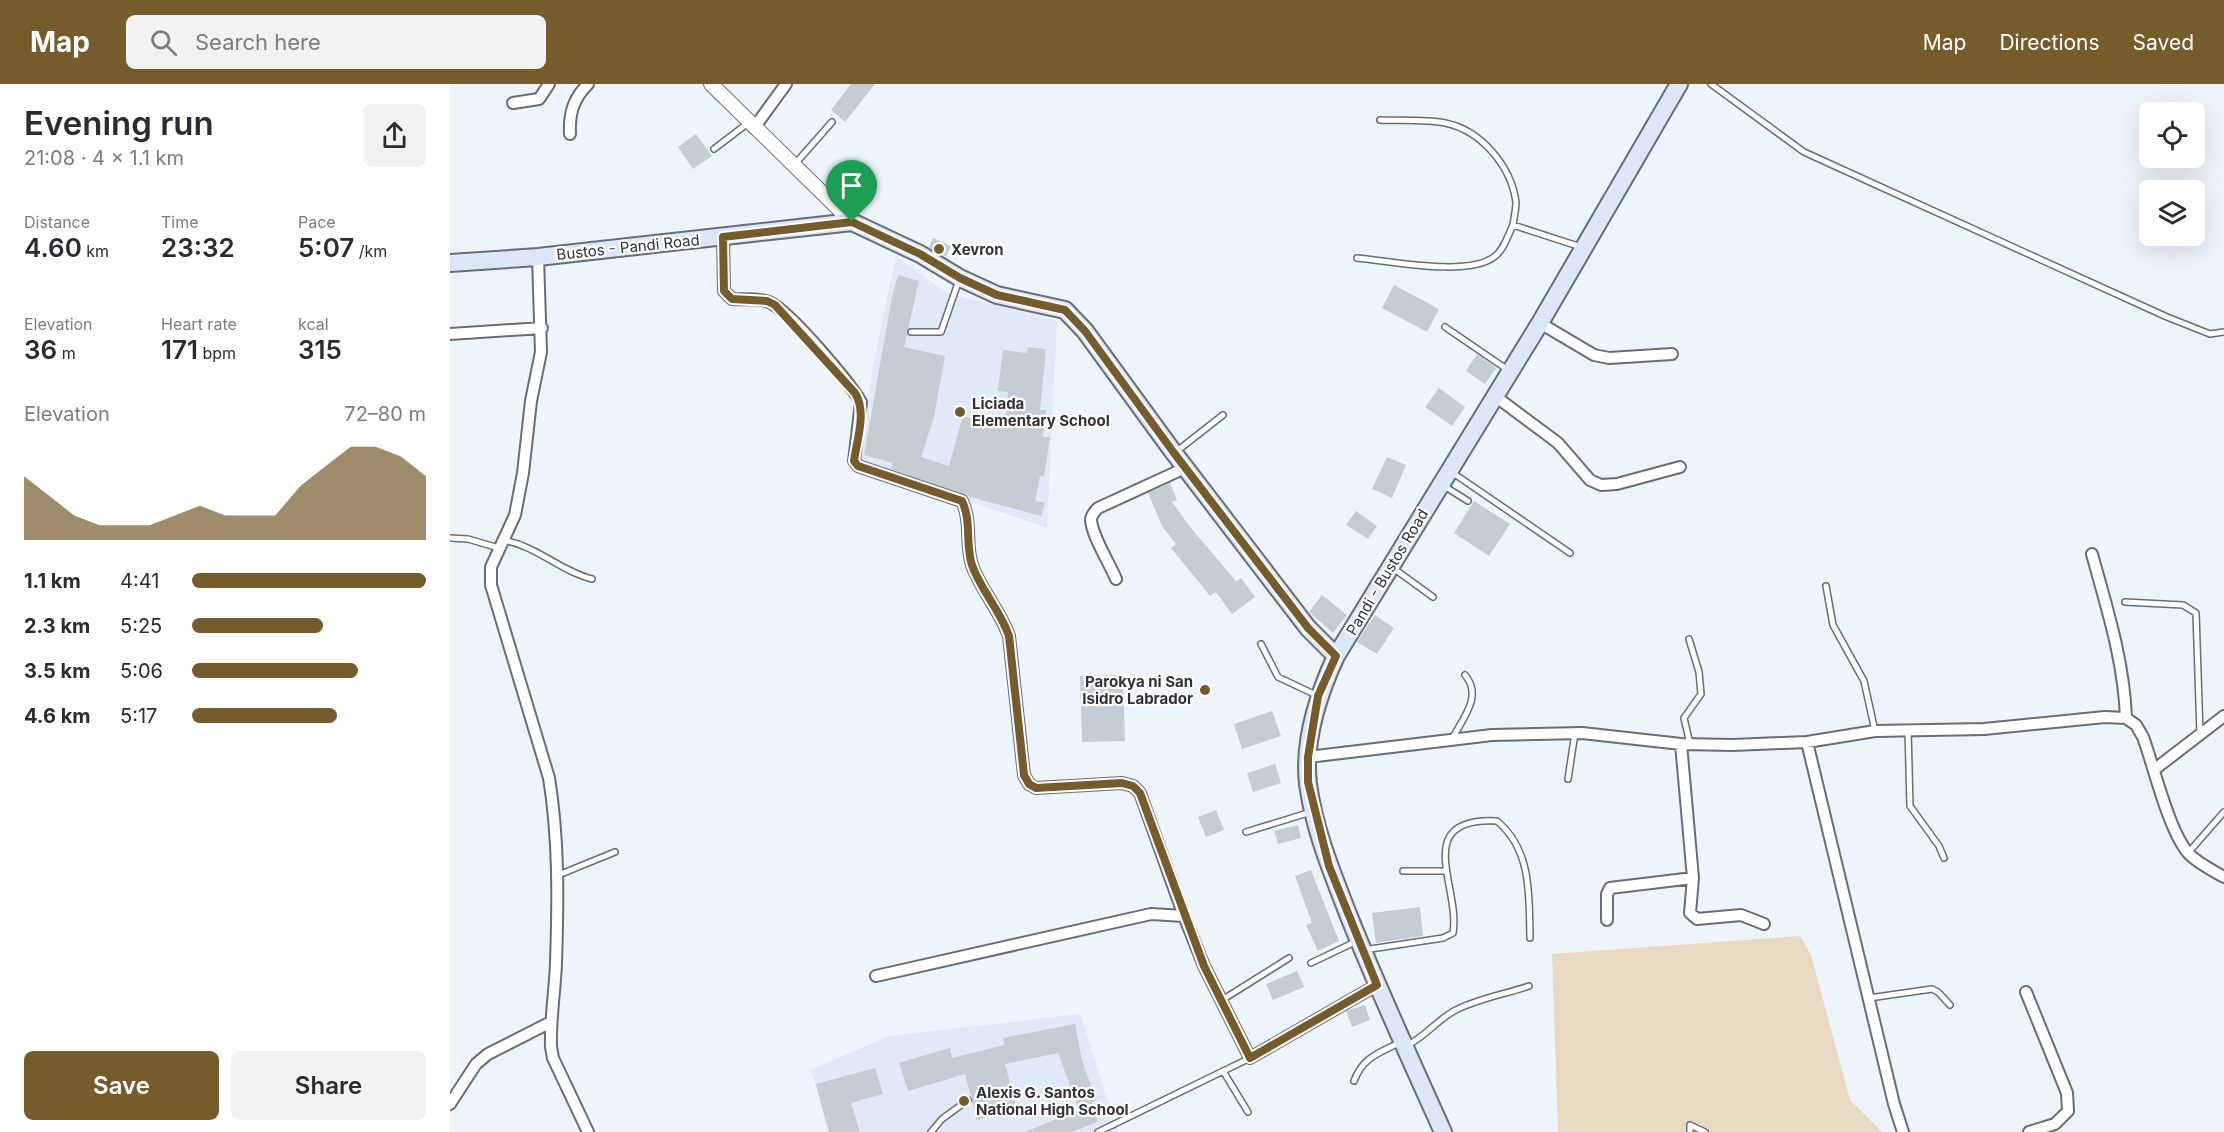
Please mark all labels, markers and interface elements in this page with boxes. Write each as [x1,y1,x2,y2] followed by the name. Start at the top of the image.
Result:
[126,15,546,69] search box
[30,25,90,59] text: Map
[147,26,180,59] icon: search
[195,29,321,55] text: Search here
[1923,30,1966,55] text: Map
[1999,30,2100,55] text: Directions
[2133,30,2194,55] text: Saved
[2139,102,2205,246] map controls
[2139,102,2205,168] button: locate
[24,103,214,143] text: Evening run
[363,104,426,167] button: share
[24,146,184,170] text: 21:08 · 4 × 1.1 km
[826,160,877,222] pin
[835,169,868,202] icon: arrive
[2139,180,2205,246] button: layers
[24,212,90,232] text: Distance
[161,212,199,232] text: Time
[298,212,336,232] text: Pace
[556,230,700,264] street label: Bustos - Pandi Road
[24,232,82,263] text: 4.60
[161,232,235,263] text: 23:32
[298,232,354,263] text: 5:07
[951,240,1004,259] place label: Xevron
[82,241,109,261] text: km
[354,241,387,261] text: /km
[932,242,946,256] marker: Xevron
[24,314,93,334] text: Elevation
[161,314,237,334] text: Heart rate
[298,314,329,334] text: kcal
[24,334,57,365] text: 36
[161,334,198,365] text: 171
[298,334,342,365] text: 315
[57,343,76,363] text: m
[198,343,236,363] text: bpm
[972,394,1110,430] place label: Liciada Elementary School
[24,402,110,426] text: Elevation
[344,402,426,426] text: 72–80 m
[953,405,967,419] marker: Liciada Elementary School
[1342,506,1432,638] street label: Pandi - Bustos Road
[24,569,81,593] text: 1.1 km
[120,569,159,593] text: 4:41
[24,614,90,638] text: 2.3 km
[120,614,162,638] text: 5:25
[24,659,90,683] text: 3.5 km
[120,659,163,683] text: 5:06
[1082,672,1193,708] place label: Parokya ni San Isidro Labrador
[1198,683,1212,697] marker: Parokya ni San Isidro Labrador
[24,704,91,728] text: 4.6 km
[120,704,157,728] text: 5:17
[24,1051,219,1120] button: Save
[231,1051,426,1120] button: Share
[976,1083,1129,1119] place label: Alexis G. Santos National High School
[957,1094,971,1108] marker: Alexis G. Santos National High School

